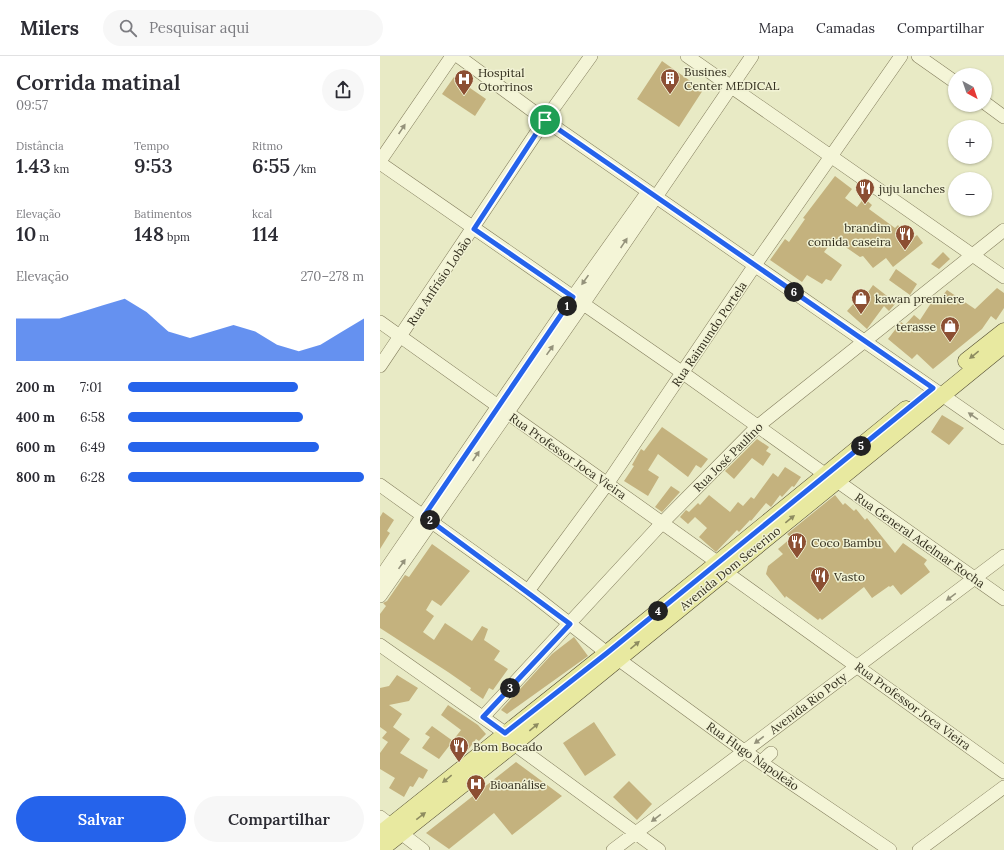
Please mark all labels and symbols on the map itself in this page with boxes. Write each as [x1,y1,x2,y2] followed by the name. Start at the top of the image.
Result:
[684,64,780,93] place label: Busines Center MEDICAL
[478,65,533,94] place label: Hospital Otorrinos
[659,67,681,95] building icon: Busines Center MEDICAL
[453,68,475,96] hospital icon: Hospital Otorrinos
[948,68,992,112] north arrow
[528,103,562,137] pin
[398,124,406,134] one-way arrow
[854,177,876,205] restaurant icon: juju lanches
[877,181,946,196] place label: juju lanches
[808,220,891,249] place label: brandim comida caseira
[894,223,916,251] restaurant icon: brandim comida caseira
[403,233,475,329] street label: Rua Anfrísio Lobão
[620,238,628,248] one-way arrow
[581,275,589,285] one-way arrow
[668,279,750,389] street label: Rua Raimundo Portela
[784,282,804,302] pin: 6
[850,287,872,315] shop icon: kawan premiere
[875,291,965,306] place label: kawan premiere
[557,296,577,316] pin: 1
[939,315,961,343] shop icon: terasse
[896,319,936,334] place label: terasse
[546,345,554,355] one-way arrow
[968,351,979,360] one-way arrow
[506,410,630,502] street label: Rua Professor Joca Vieira
[968,412,978,420] one-way arrow
[690,419,766,495] street label: Rua José Paulino
[851,436,871,456] pin: 5
[472,451,480,462] one-way arrow
[852,489,988,591] street label: Rua General Adelmar Rocha
[420,510,440,530] pin: 2
[785,514,796,523] one-way arrow
[676,523,783,614] street label: Avenida Dom Severino
[786,531,808,559] restaurant icon: Coco Bambu
[811,535,881,550] place label: Coco Bambu
[398,558,406,569] one-way arrow
[809,565,831,593] restaurant icon: Vasto
[833,569,865,584] place label: Vasto
[946,593,956,601] one-way arrow
[648,601,668,621] pin: 4
[630,641,641,650] one-way arrow
[852,659,974,753] street label: Rua Professor Joca Vieira
[765,669,850,738] street label: Avenida Rio Poty
[500,678,520,698] pin: 3
[704,718,802,794] street label: Rua Hugo Napoleão
[529,723,540,732] one-way arrow
[448,735,470,763] restaurant icon: Bom Bocado
[754,735,765,744] one-way arrow
[473,739,543,754] place label: Bom Bocado
[465,773,487,801] hospital icon: Bioanálise
[442,775,453,784] one-way arrow
[490,777,547,792] place label: Bioanálise
[416,812,427,821] one-way arrow
[650,814,661,822] one-way arrow

